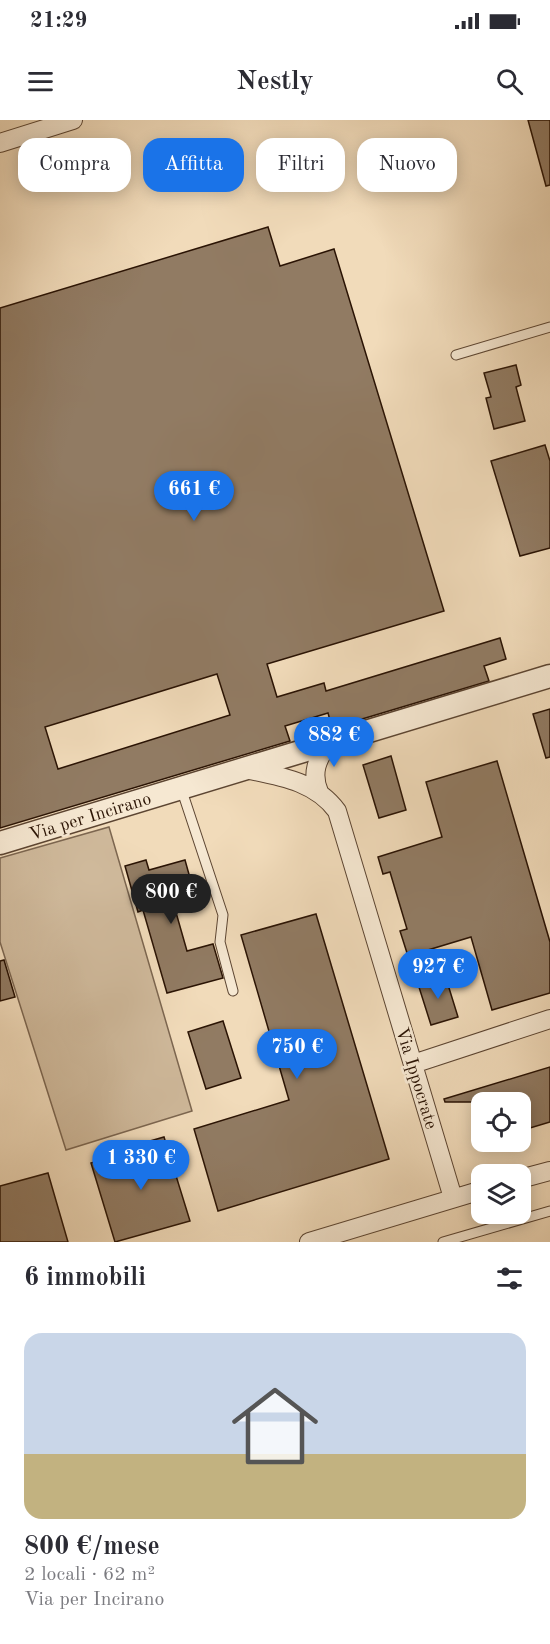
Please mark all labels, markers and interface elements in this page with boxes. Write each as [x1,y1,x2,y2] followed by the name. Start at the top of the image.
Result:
[30,10,87,32] text: 21:29
[24,65,57,98] icon: menu
[493,65,526,98] icon: search
[236,68,314,95] text: Nestly
[18,138,131,192] chip: Compra
[143,138,244,192] chip: Affitta
[256,138,345,192] chip: Filtri
[357,138,457,192] chip: Nuovo
[152,471,236,522] pin: 661 €
[168,480,220,500] text: 661 €
[292,717,376,768] pin: 882 €
[308,726,360,746] text: 882 €
[27,790,153,844] street label: Via per Incirano
[129,874,213,925] pin: 800 €
[145,883,197,903] text: 800 €
[396,949,480,1000] pin: 927 €
[412,958,464,978] text: 927 €
[392,1025,440,1131] street label: Via Ippocrate
[255,1029,339,1080] pin: 750 €
[271,1038,323,1058] text: 750 €
[471,1092,531,1224] map controls
[471,1092,531,1152] button: locate
[86,1140,196,1191] pin: 1 330 €
[106,1149,176,1169] text: 1 330 €
[471,1164,531,1224] button: layers
[493,1262,526,1295] icon: filters
[24,1265,146,1291] text: 6 immobili
[221,1372,329,1480] icon: home
[24,1534,160,1560] text: 800 €/mese
[24,1565,155,1585] text: 2 locali · 62 m²
[24,1590,164,1610] text: Via per Incirano

